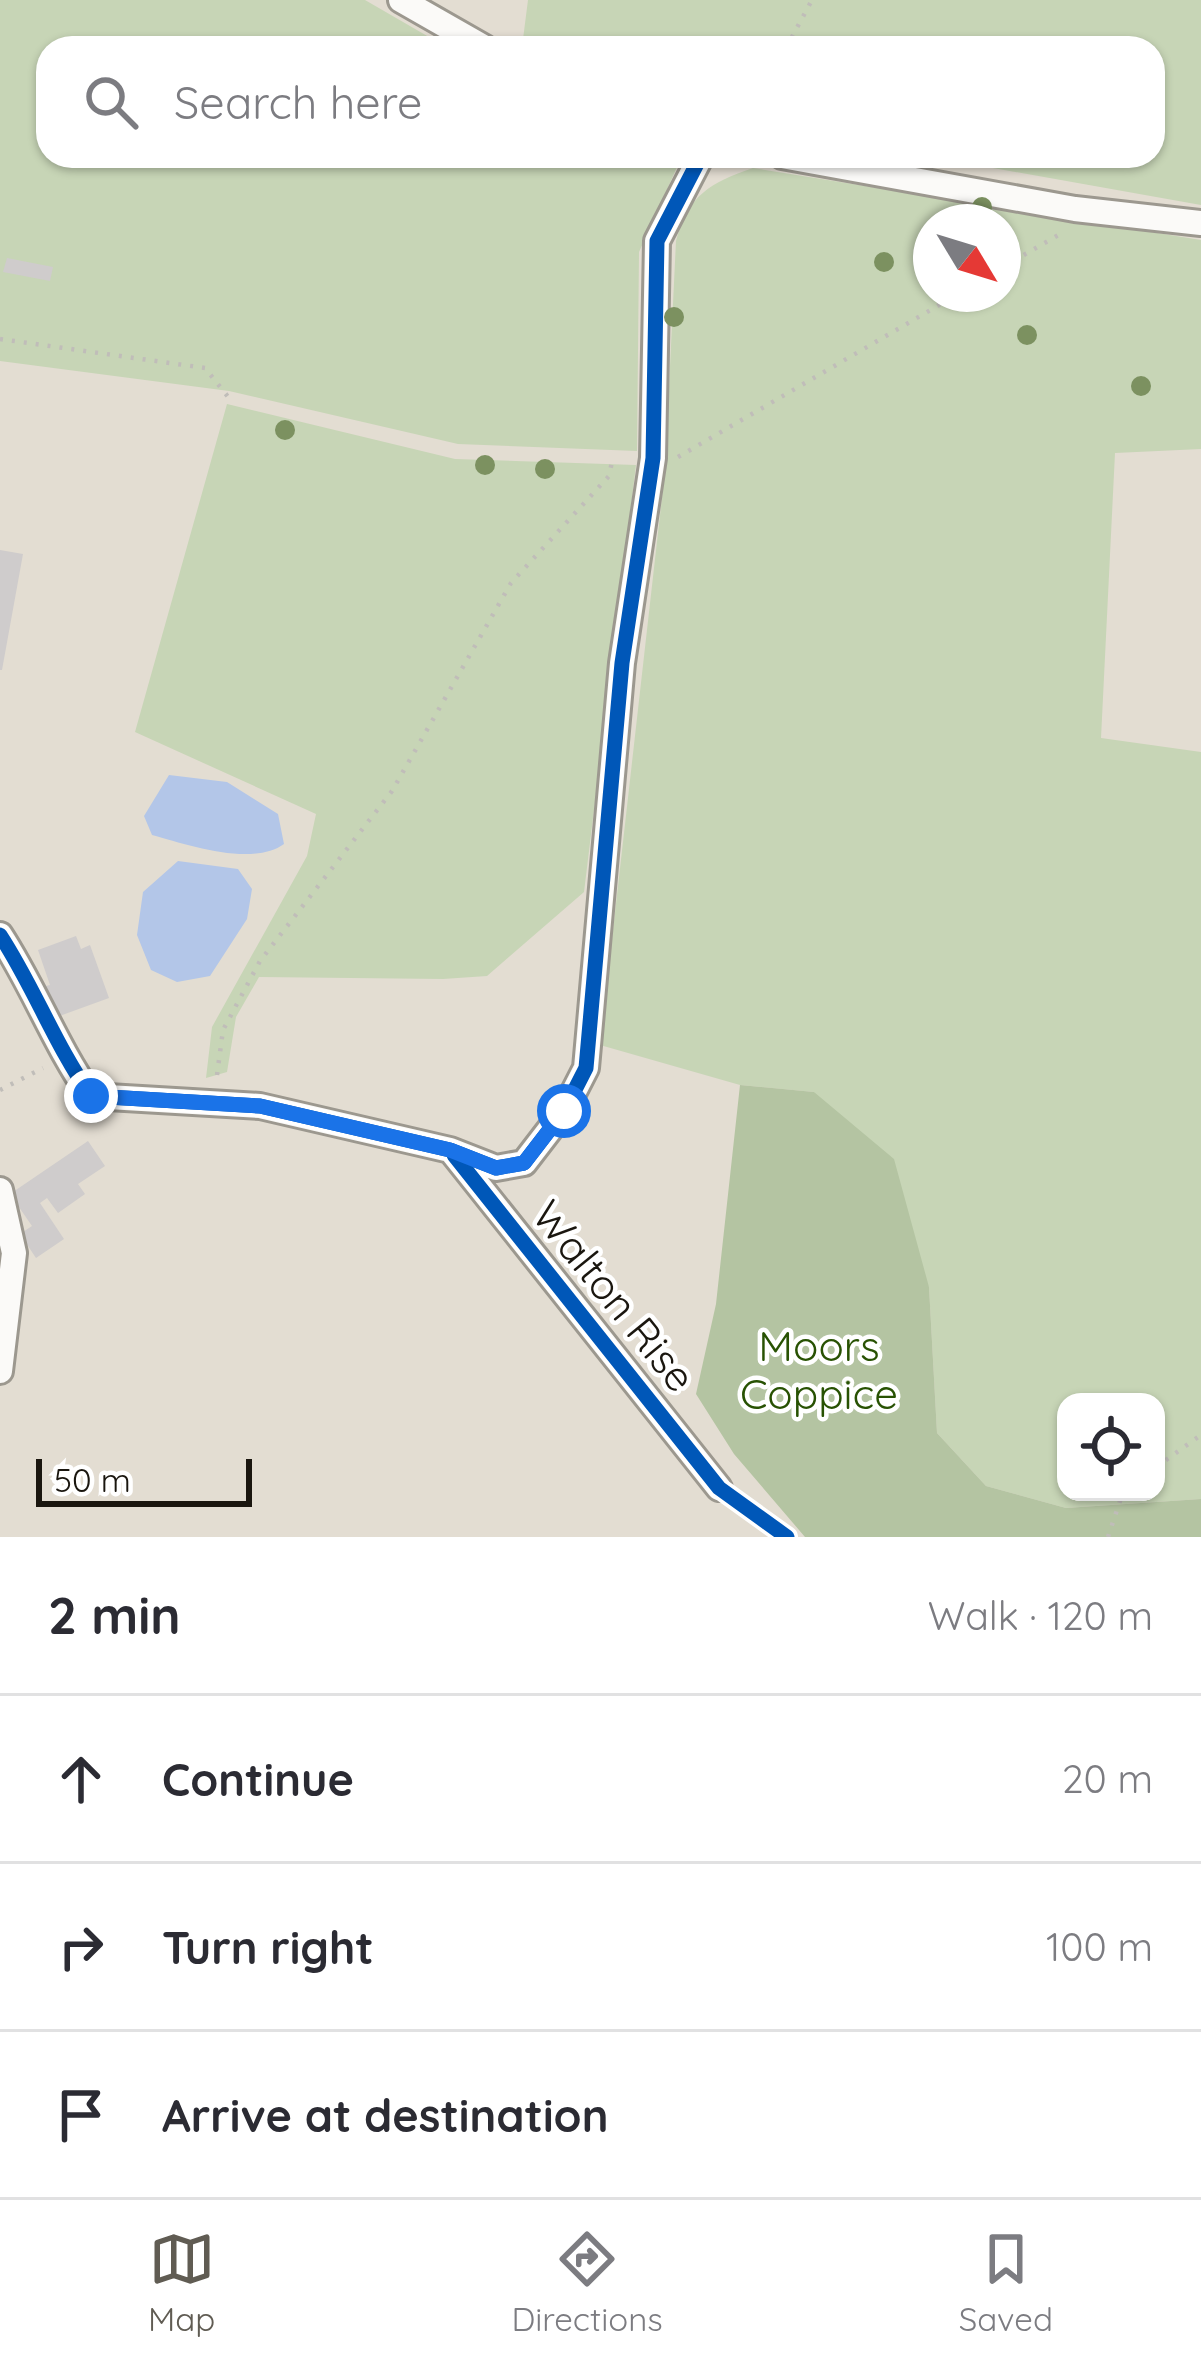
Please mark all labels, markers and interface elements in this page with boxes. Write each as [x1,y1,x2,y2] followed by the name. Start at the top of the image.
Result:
[36,36,1165,168] search box
[78,69,144,135] icon: search
[174,74,422,130] text: Search here
[913,204,1021,312] north arrow
[64,1069,118,1123] route end
[537,1084,591,1138] route start
[521,1189,708,1402] street label: Walton Rise
[740,1319,898,1420] park label: Moors Coppice
[1057,1393,1165,1501] map controls
[1057,1393,1165,1501] button: locate
[36,1453,252,1506] scale bar
[54,1459,131,1500] text: 50 m
[48,1583,181,1647] text: 2 min
[928,1591,1153,1640] text: Walk · 120 m
[48,1746,114,1812] icon: ahead
[162,1751,354,1807] text: Continue
[1062,1754,1153,1803] text: 20 m
[48,1914,114,1980] icon: right
[162,1919,374,1975] text: Turn right
[1046,1922,1153,1971] text: 100 m
[48,2082,114,2148] icon: arrive
[162,2087,608,2143] text: Arrive at destination
[148,2226,215,2339] tab: Map
[511,2226,663,2339] tab: Directions
[959,2226,1053,2339] tab: Saved

